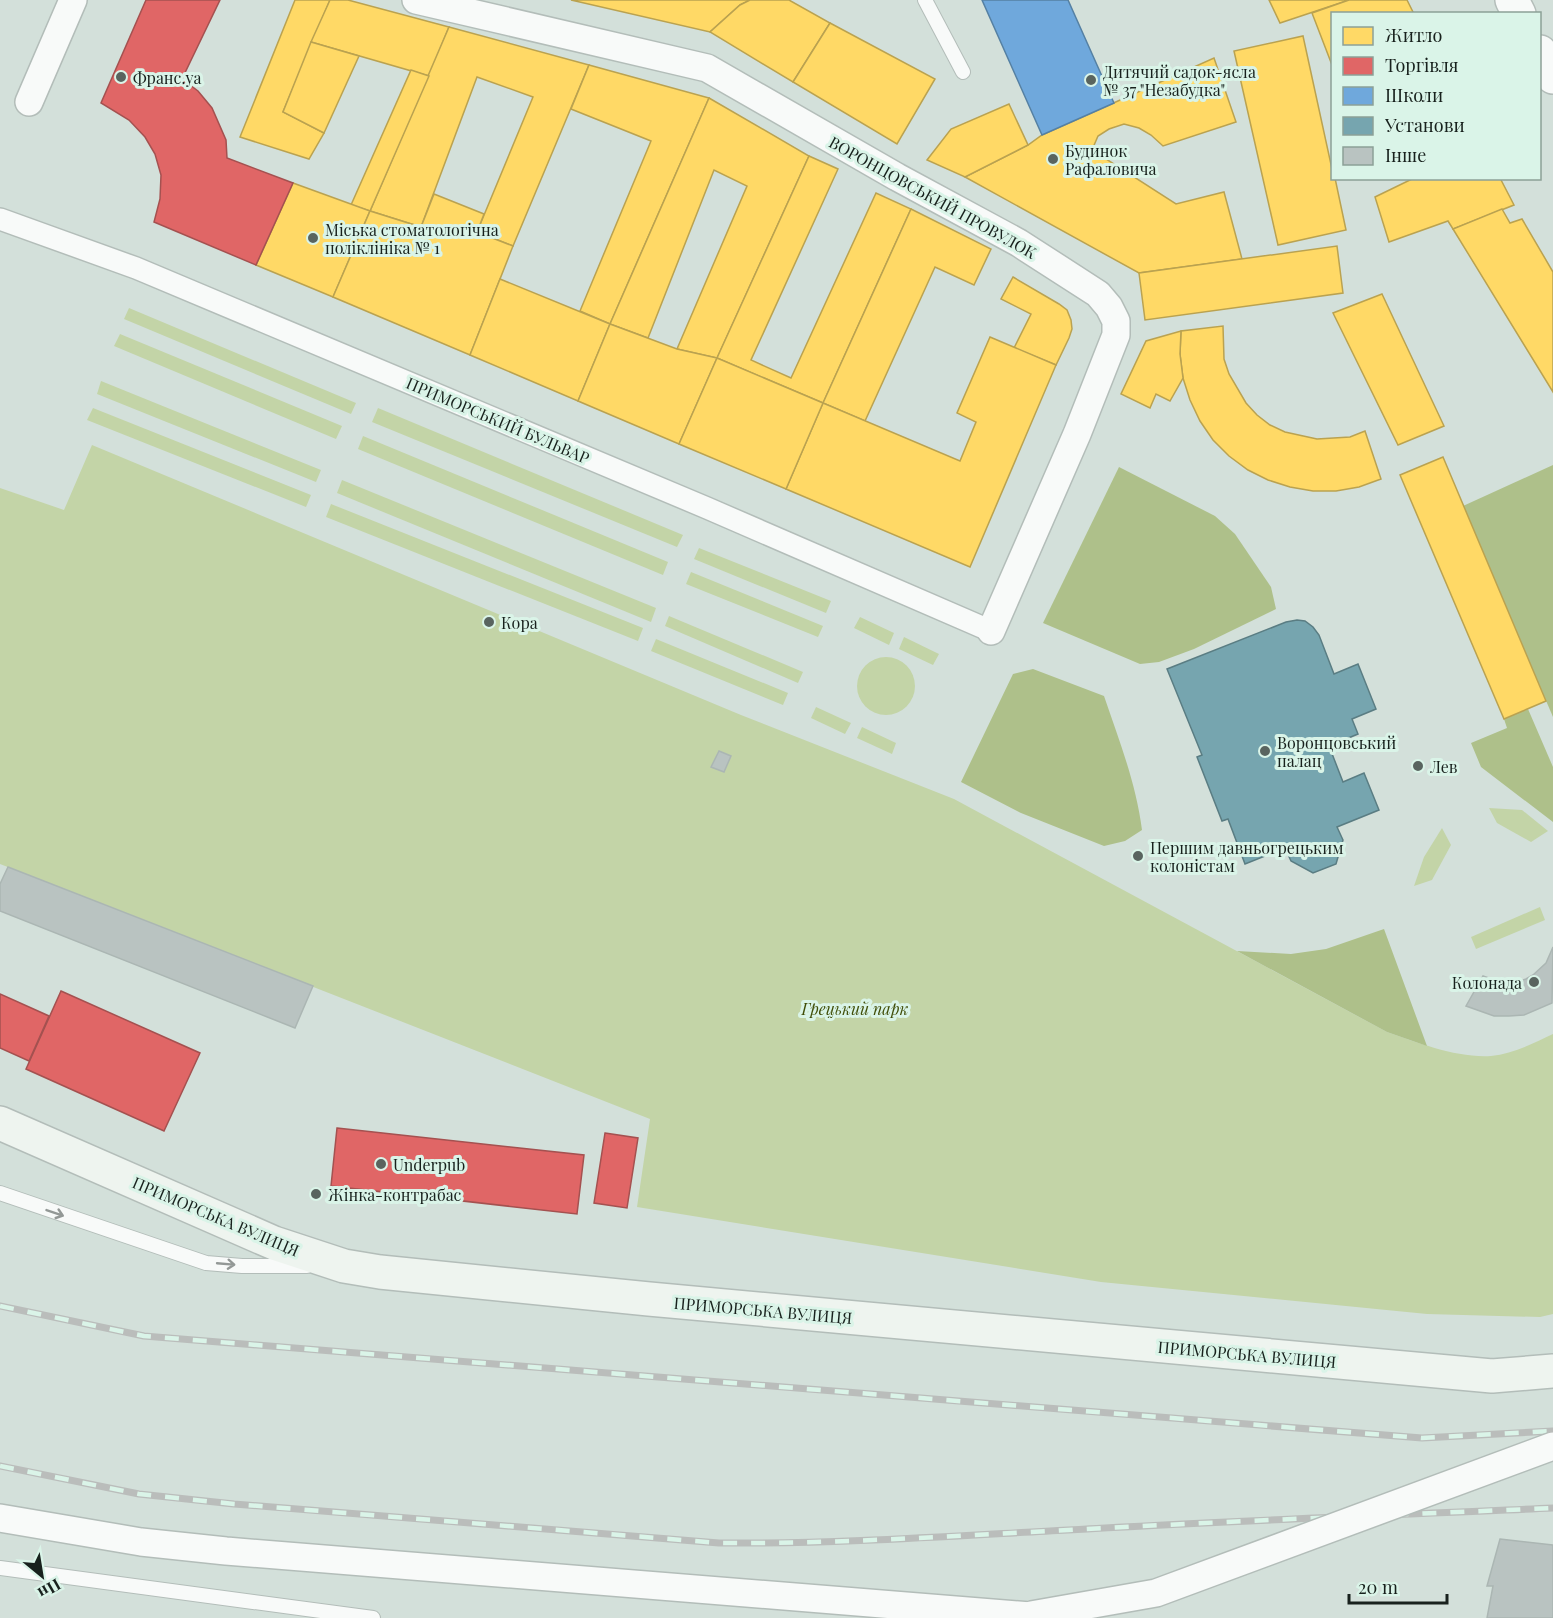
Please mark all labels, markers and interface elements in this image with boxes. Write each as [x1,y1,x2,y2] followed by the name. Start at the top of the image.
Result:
[1331,12,1541,180] legend
[1385,23,1443,47] text: Житло
[1385,53,1459,77] text: Торгівля
[1103,61,1256,100] place label: Дитячий садок-ясла № 37 "Незабудка"
[133,67,201,88] place label: Франс.уа
[114,70,128,84] marker: Франс.уа
[1084,73,1098,87] marker: Дитячий садок-ясла № 37 "Незабудка"
[1385,83,1443,107] text: Школи
[1384,113,1465,137] text: Установи
[825,131,1041,263] street label: ВОРОНЦОВСЬКИЙ ПРОВУЛОК
[1065,140,1157,179] place label: Будинок Рафаловича
[1385,143,1426,167] text: Інше
[1046,152,1060,166] marker: Будинок Рафаловича
[325,219,499,258] place label: Міська стоматологічна поліклініка № 1
[306,231,320,245] marker: Міська стоматологічна поліклініка № 1
[403,372,593,468] street label: ПРИМОРСЬКИЙ БУЛЬВАР
[501,612,538,633] place label: Кора
[482,615,496,629] marker: Кора
[1277,732,1396,771] place label: Воронцовський палац
[1258,744,1272,758] marker: Воронцовський палац
[1429,756,1458,777] place label: Лев
[1411,759,1425,773] marker: Лев
[1150,837,1344,876] place label: Першим давньогрецьким колоністам
[1131,849,1145,863] marker: Першим давньогрецьким колоністам
[1452,972,1522,993] place label: Колонада
[1527,975,1541,989] marker: Колонада
[800,998,909,1019] park label: Грецький парк
[393,1154,465,1175] place label: Underpub
[374,1157,388,1171] marker: Underpub
[130,1171,302,1261] street label: ПРИМОРСЬКА ВУЛИЦЯ
[328,1184,462,1205] place label: Жінка-контрабас
[309,1187,323,1201] marker: Жінка-контрабас
[45,1208,64,1219] one-way arrow
[215,1259,235,1270] one-way arrow
[673,1292,853,1328] street label: ПРИМОРСЬКА ВУЛИЦЯ
[1157,1336,1337,1372] street label: ПРИМОРСЬКА ВУЛИЦЯ
[12,1546,72,1606] north arrow
[1349,1567,1446,1605] scale bar
[35,1575,65,1604] text: Пн
[1358,1575,1398,1599] text: 20 m

